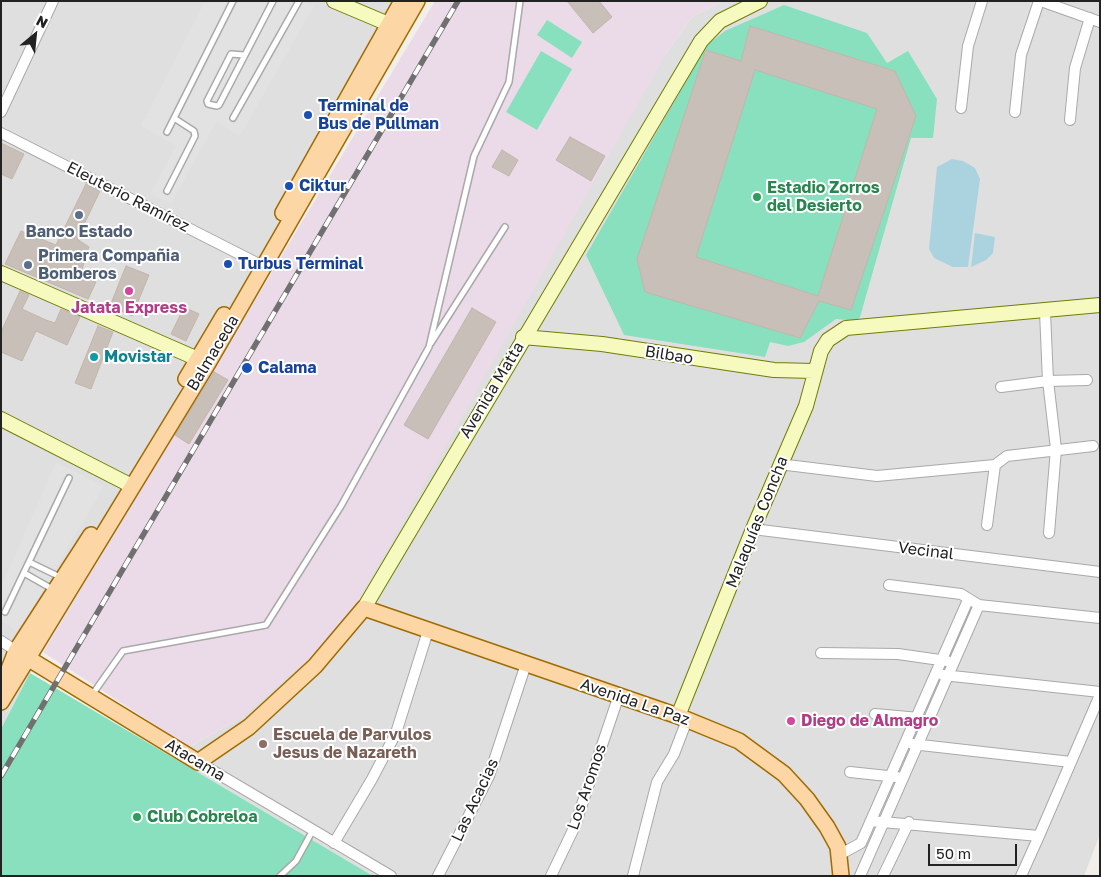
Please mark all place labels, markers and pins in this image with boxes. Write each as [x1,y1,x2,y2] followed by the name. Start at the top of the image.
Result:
[318,96,439,134] place label: Terminal de Bus de Pullman
[302,109,314,121] marker: Terminal de Bus de Pullman
[299,176,346,196] place label: Ciktur
[767,178,880,216] place label: Estadio Zorros del Desierto
[283,180,295,192] marker: Ciktur
[751,191,763,203] marker: Estadio Zorros del Desierto
[73,209,85,221] marker: Banco Estado
[25,222,133,242] place label: Banco Estado
[38,246,179,284] place label: Primera Compañia Bomberos
[238,254,363,274] place label: Turbus Terminal
[222,258,234,270] marker: Turbus Terminal
[22,259,34,271] marker: Primera Compañia Bomberos
[123,285,135,297] marker: Jatata Express
[71,298,187,318] place label: Jatata Express
[104,347,172,367] place label: Movistar
[88,351,100,363] marker: Movistar
[258,358,317,378] place label: Calama
[240,361,254,375] marker: Calama
[801,711,938,731] place label: Diego de Almagro
[785,715,797,727] marker: Diego de Almagro
[273,725,431,763] place label: Escuela de Parvulos Jesus de Nazareth
[257,738,269,750] marker: Escuela de Parvulos Jesus de Nazareth
[147,807,257,827] place label: Club Cobreloa
[131,811,143,823] marker: Club Cobreloa

